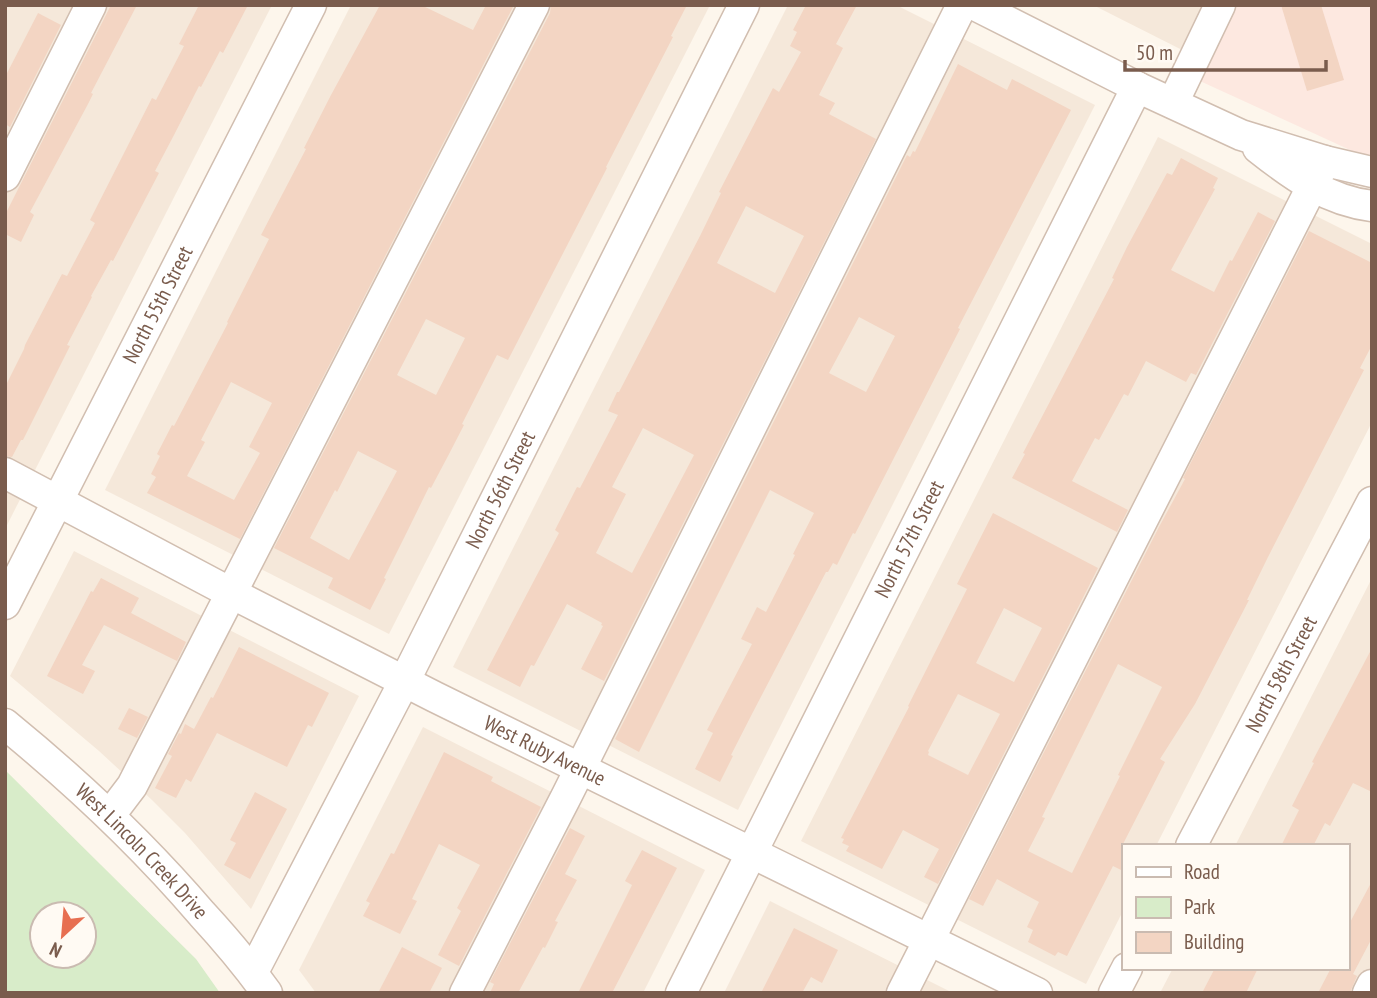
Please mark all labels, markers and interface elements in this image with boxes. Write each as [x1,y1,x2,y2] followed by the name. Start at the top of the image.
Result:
[1125,28,1326,72] scale bar
[1136,39,1173,66] text: 50 m
[116,241,199,368] street label: North 55th Street
[459,426,541,553] street label: North 56th Street
[868,476,950,602] street label: North 57th Street
[1239,611,1323,737] street label: North 58th Street
[480,709,610,792] street label: West Ruby Avenue
[70,777,214,924] street label: West Lincoln Creek Drive
[1122,844,1349,970] legend
[1184,858,1220,885] text: Road
[1184,893,1215,920] text: Park
[28,900,98,970] north arrow
[1184,928,1244,955] text: Building
[46,937,65,963] text: N

